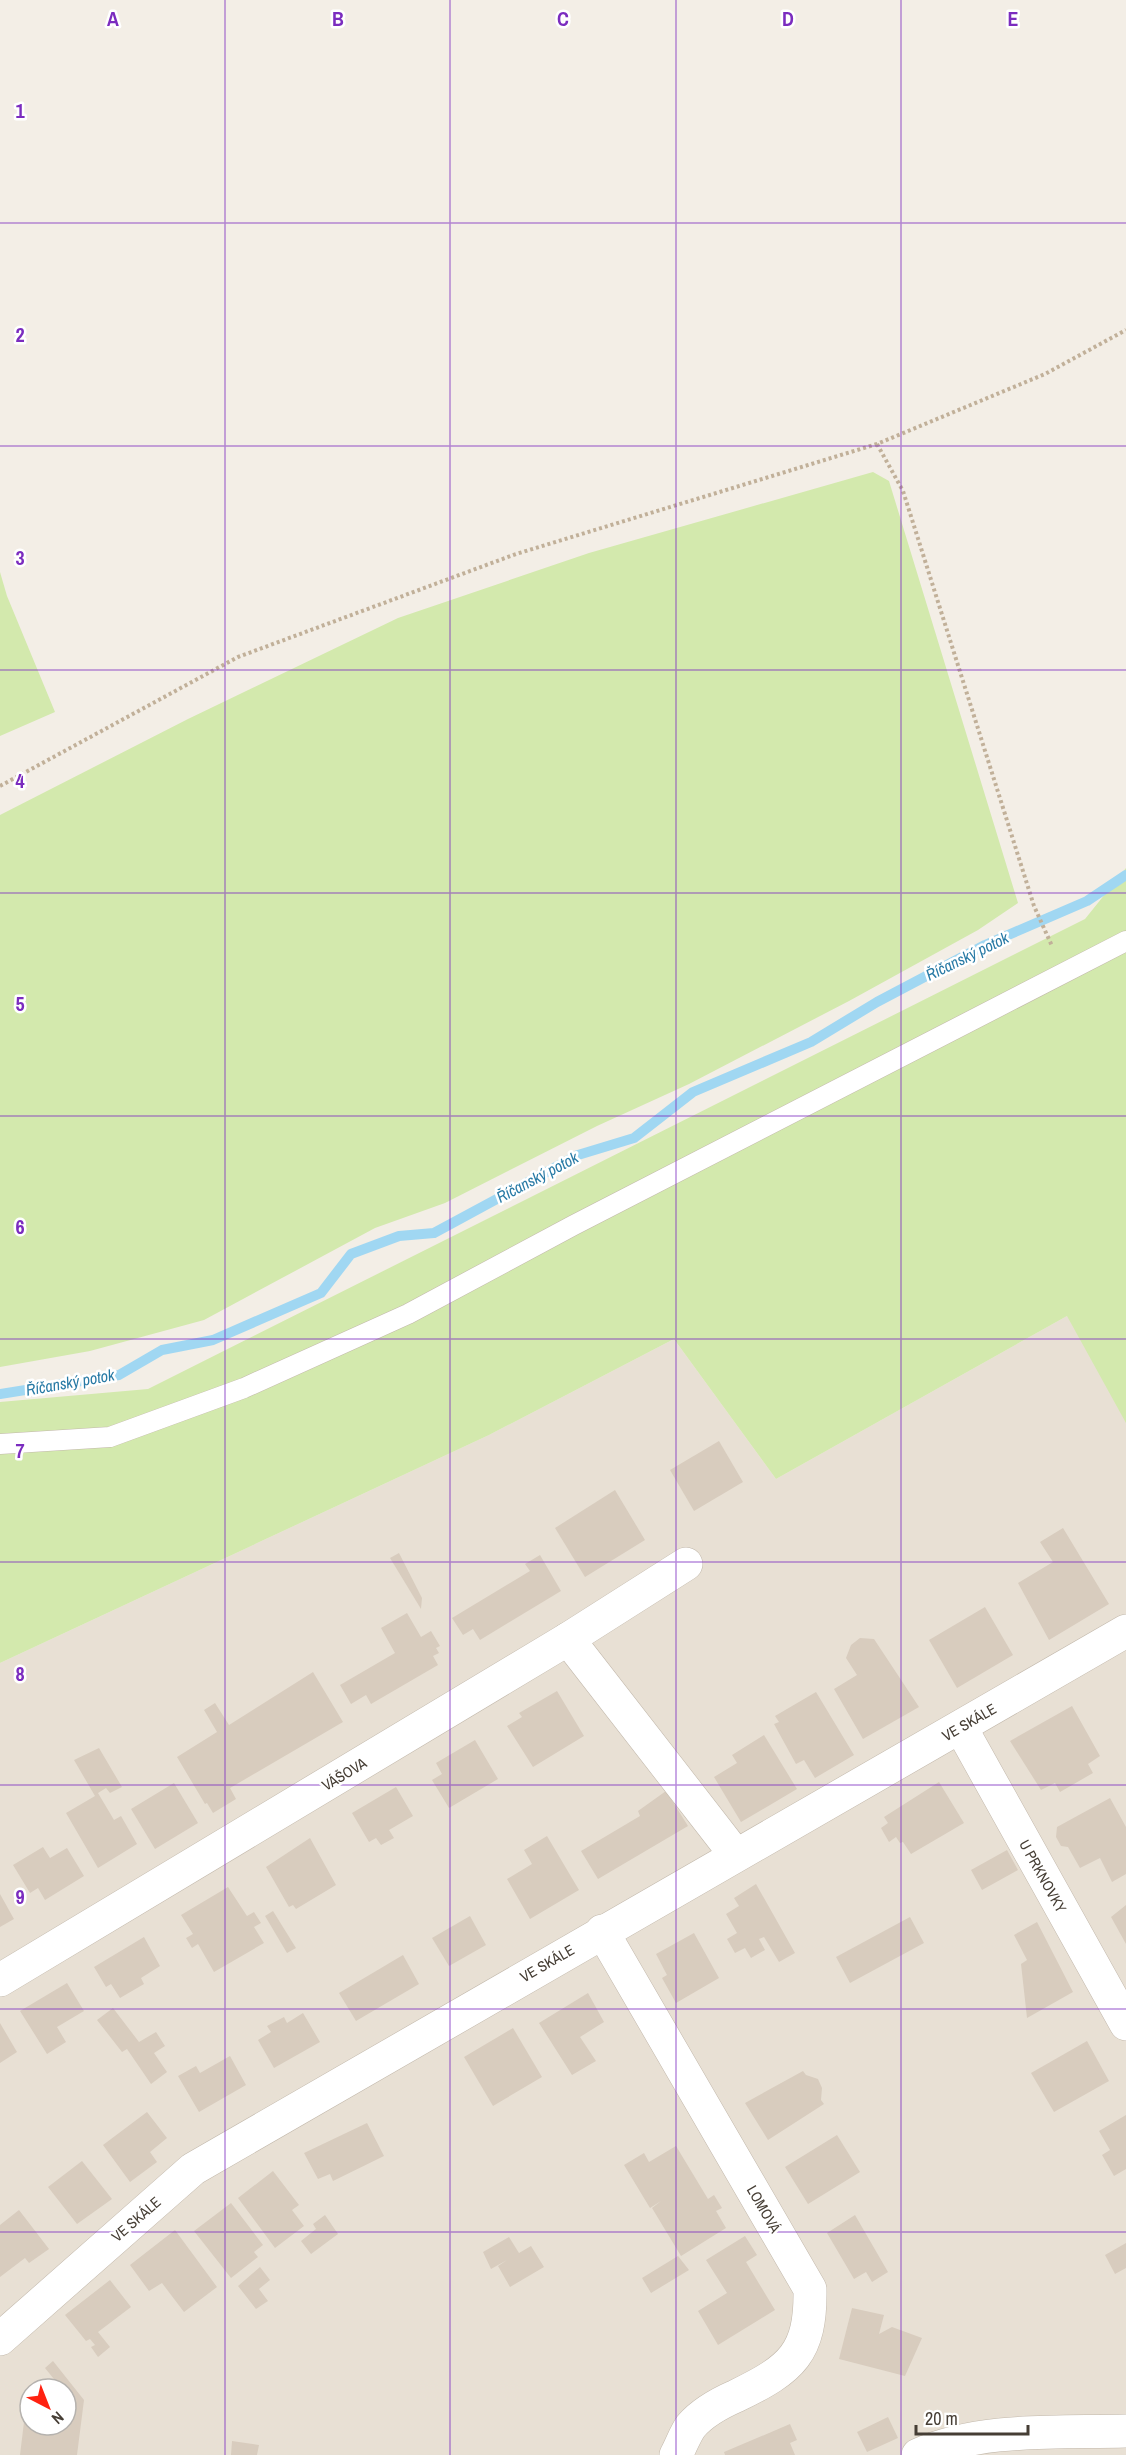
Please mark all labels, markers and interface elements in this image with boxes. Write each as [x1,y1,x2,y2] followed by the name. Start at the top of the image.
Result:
[107,5,119,32] text: A
[332,5,344,32] text: B
[557,5,569,32] text: C
[782,5,794,32] text: D
[1008,5,1019,32] text: E
[15,97,25,124] text: 1
[15,321,25,348] text: 2
[15,544,25,571] text: 3
[15,767,25,794] text: 4
[922,926,1013,986] water label: Říčanský potok
[15,990,25,1017] text: 5
[492,1146,582,1208] water label: Říčanský potok
[15,1213,25,1240] text: 6
[24,1363,117,1401] water label: Říčanský potok
[15,1437,25,1464] text: 7
[15,1660,25,1687] text: 8
[938,1698,1000,1746] street label: VE SKÁLE
[318,1752,371,1796] street label: VÁŠOVA
[1014,1836,1072,1917] street label: U PRKNOVKY
[15,1883,25,1910] text: 9
[516,1939,578,1987] street label: VE SKÁLE
[742,2181,786,2237] street label: LOMOVÁ
[107,2192,165,2246] street label: VE SKÁLE
[18,2377,78,2437] north arrow
[916,2398,1028,2436] scale bar
[925,2406,958,2431] text: 20 m
[47,2407,69,2429] text: N

